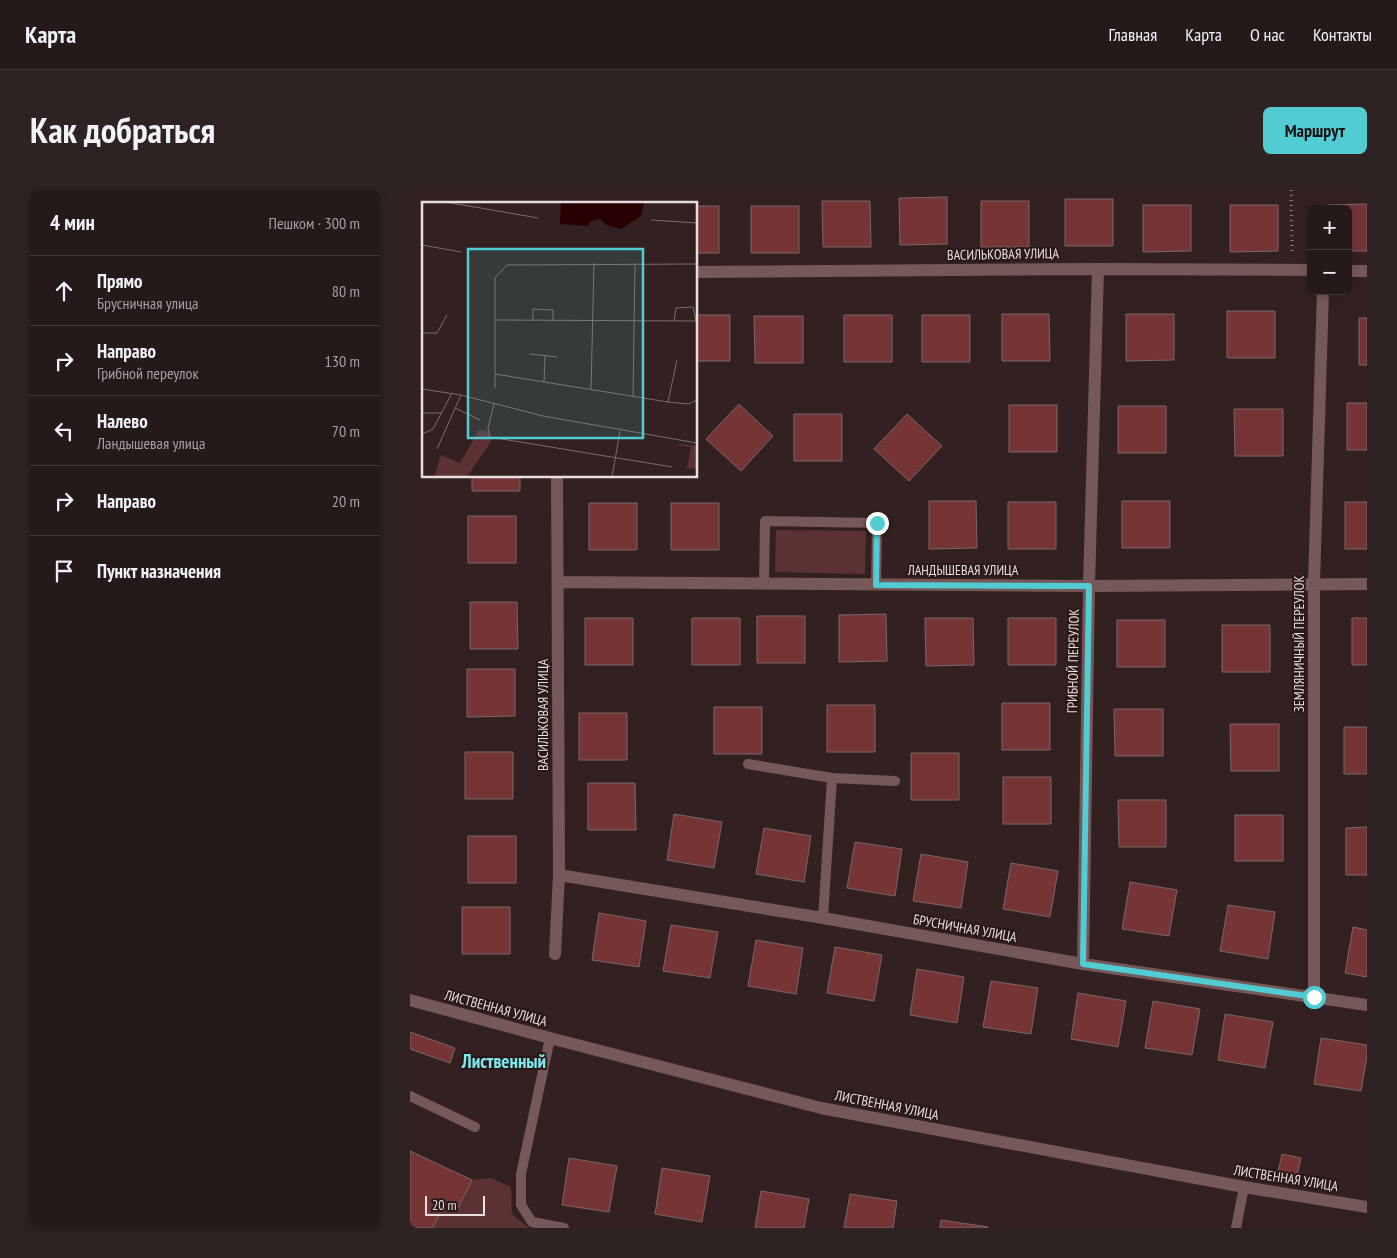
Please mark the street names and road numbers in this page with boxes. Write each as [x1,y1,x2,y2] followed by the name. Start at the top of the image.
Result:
[947,244,1060,264] street label: ВАСИЛЬКОВАЯ УЛИЦА
[907,561,1019,579] street label: ЛАНДЫШЕВАЯ УЛИЦА
[1290,576,1308,712] street label: ЗЕМЛЯНИЧНЫЙ ПЕРЕУЛОК
[1063,609,1083,713] street label: ГРИБНОЙ ПЕРЕУЛОК
[534,659,552,771] street label: ВАСИЛЬКОВАЯ УЛИЦА
[912,910,1019,946] street label: БРУСНИЧНАЯ УЛИЦА
[442,985,550,1030] street label: ЛИСТВЕННАЯ УЛИЦА
[833,1086,941,1124] street label: ЛИСТВЕННАЯ УЛИЦА
[1232,1161,1340,1195] street label: ЛИСТВЕННАЯ УЛИЦА

